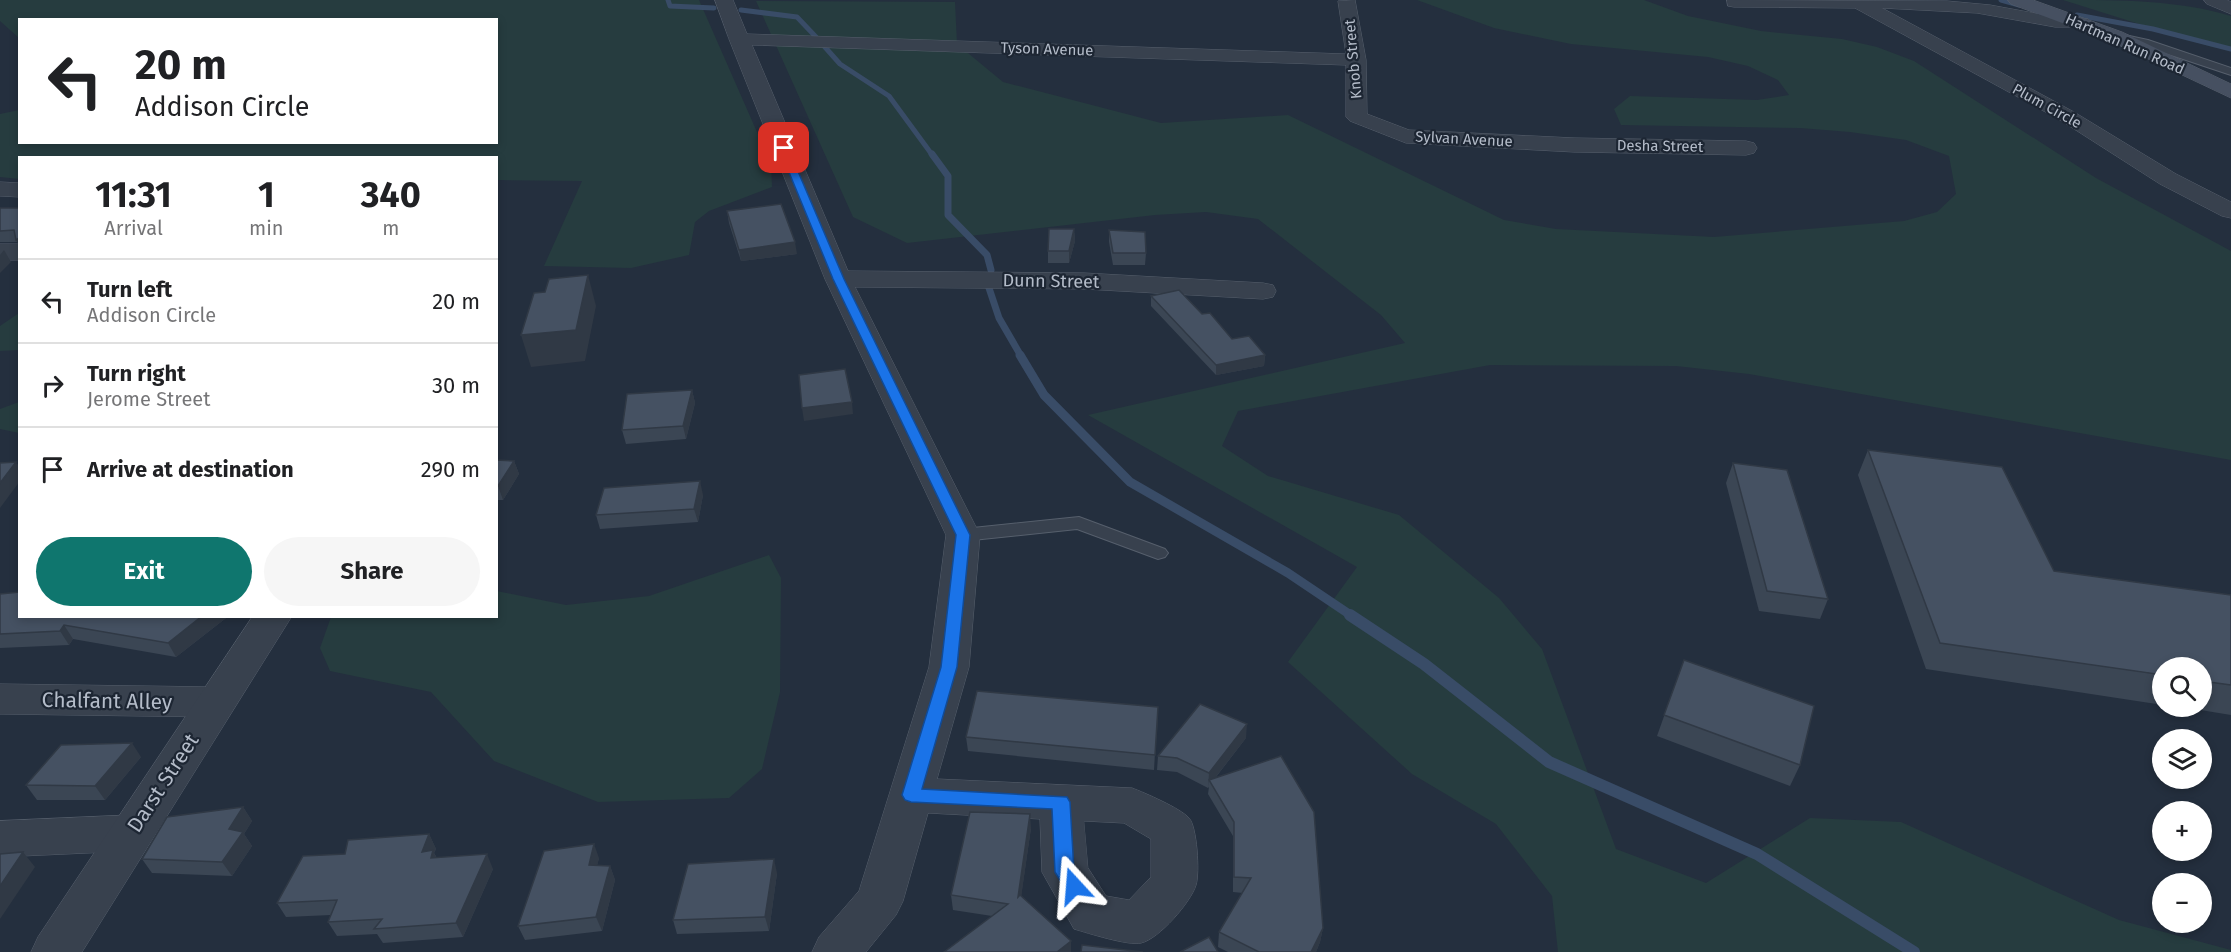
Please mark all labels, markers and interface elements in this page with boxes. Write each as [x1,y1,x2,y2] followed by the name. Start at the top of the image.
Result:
[2063,10,2187,78] street label: Hartman Run Road
[1340,18,1365,100] street label: Knob Street
[1000,38,1094,60] street label: Tyson Avenue
[135,40,227,90] text: 20 m
[36,42,114,120] icon: left
[2009,80,2085,132] street label: Plum Circle
[135,91,309,123] text: Addison Circle
[758,122,809,173] pin
[1415,127,1513,151] street label: Sylvan Avenue
[767,131,800,164] icon: arrive
[1617,136,1704,156] street label: Desha Street
[95,173,172,217] text: 11:31
[258,173,275,217] text: 1
[361,173,421,217] text: 340
[104,216,163,240] text: Arrival
[249,216,284,240] text: min
[382,216,399,240] text: m
[1002,269,1100,293] street label: Dunn Street
[87,276,172,303] text: Turn left
[36,285,69,318] icon: left
[432,288,480,315] text: 20 m
[87,303,216,327] text: Addison Circle
[87,360,186,387] text: Turn right
[36,369,69,402] icon: right
[432,372,480,399] text: 30 m
[87,387,210,411] text: Jerome Street
[36,453,69,486] icon: arrive
[87,456,294,483] text: Arrive at destination
[421,456,480,483] text: 290 m
[36,537,252,606] button: Exit
[264,537,480,606] button: Share
[2152,657,2212,933] map controls
[2152,657,2212,717] button: search
[41,687,173,715] street label: Chalfant Alley
[121,728,205,837] street label: Darst Street
[2152,729,2212,789] button: layers
[2152,801,2212,861] button: +
[1042,854,1106,918] position arrow
[2152,873,2212,933] button: −

